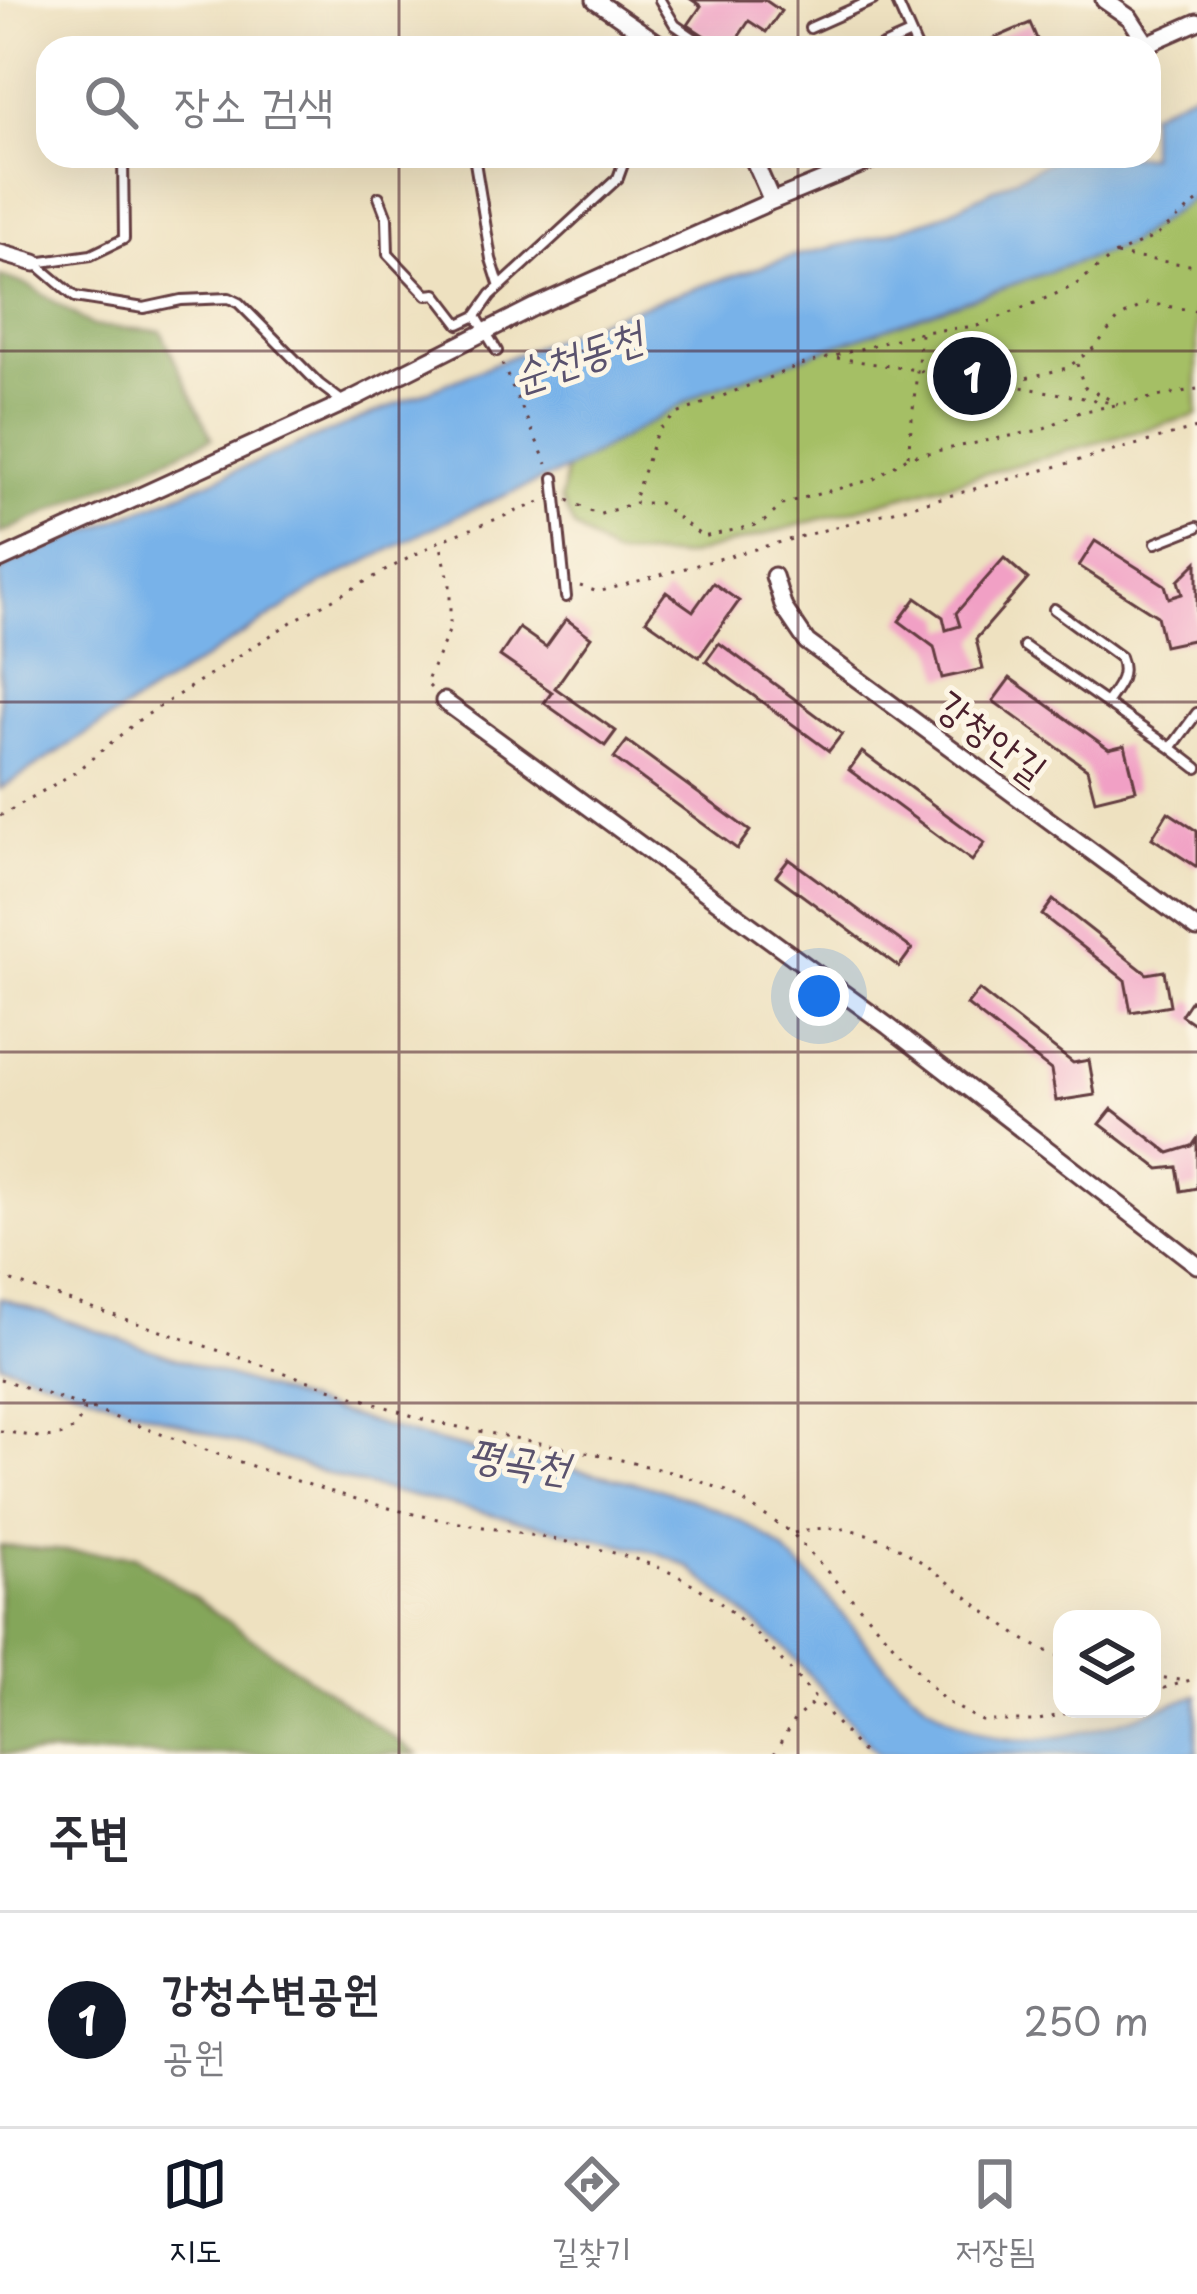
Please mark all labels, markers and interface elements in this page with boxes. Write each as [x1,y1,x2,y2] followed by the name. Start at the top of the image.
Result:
[36,36,1161,168] search box
[174,68,333,136] text: 장소 검색
[78,69,144,135] icon: search
[502,300,654,405] water label: 순천동천
[933,331,1011,421] pin: 1
[926,674,1061,796] street label: 강청안길
[789,966,849,1026] your location
[464,1418,579,1497] water label: 평곡천
[1053,1610,1161,1718] map controls
[1053,1610,1161,1718] button: layers
[48,1794,130,1871] text: 주변
[162,1956,379,2024] text: 강청수변공원
[78,1990,96,2049] text: 1
[1024,1990,1149,2049] text: 250 m
[162,2024,225,2083] text: 공원
[162,2151,228,2273] tab: 지도
[552,2151,631,2273] tab: 길찾기
[955,2151,1035,2273] tab: 저장됨

